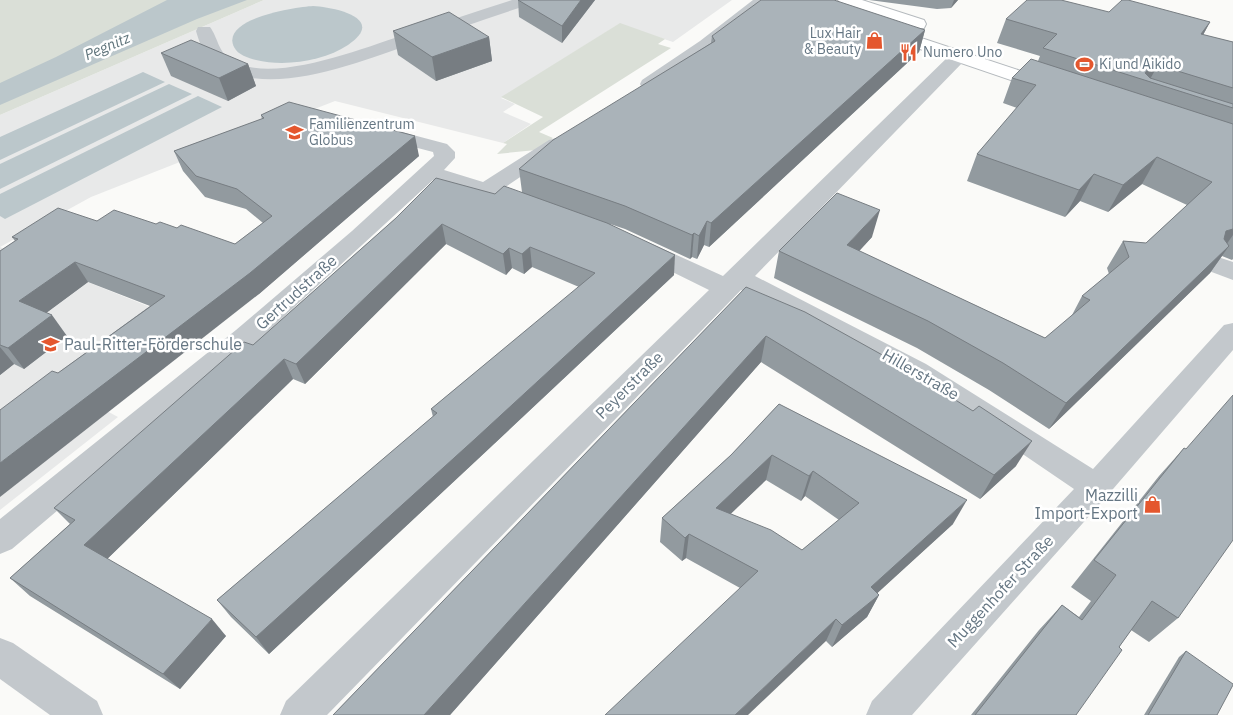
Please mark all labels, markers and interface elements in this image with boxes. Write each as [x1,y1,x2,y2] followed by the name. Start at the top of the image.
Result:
[804,24,861,58] place label: Lux Hair & Beauty
[81,28,133,64] water label: Pegnitz
[865,31,885,51] shop icon: Lux Hair & Beauty
[899,42,919,62] restaurant icon: Numero Uno
[923,43,1002,61] place label: Numero Uno
[1075,54,1095,74] sports icon: Ki und Aikido
[1099,55,1181,73] place label: Ki und Aikido
[309,115,415,149] place label: Familienzentrum Globus
[285,122,305,142] school or university icon: Familienzentrum Globus
[251,250,341,334] street label: Gertrudstraße
[40,334,60,354] school or university icon: Paul-Ritter-Förderschule
[64,334,242,354] place label: Paul-Ritter-Förderschule
[879,344,963,404] street label: Hillerstraße
[591,347,667,423] street label: Peyerstraße
[1035,485,1138,523] place label: Mazzilli Import-Export
[1142,494,1162,514] shop icon: Mazzilli Import-Export
[943,530,1057,651] street label: Muggenhofer Straße

